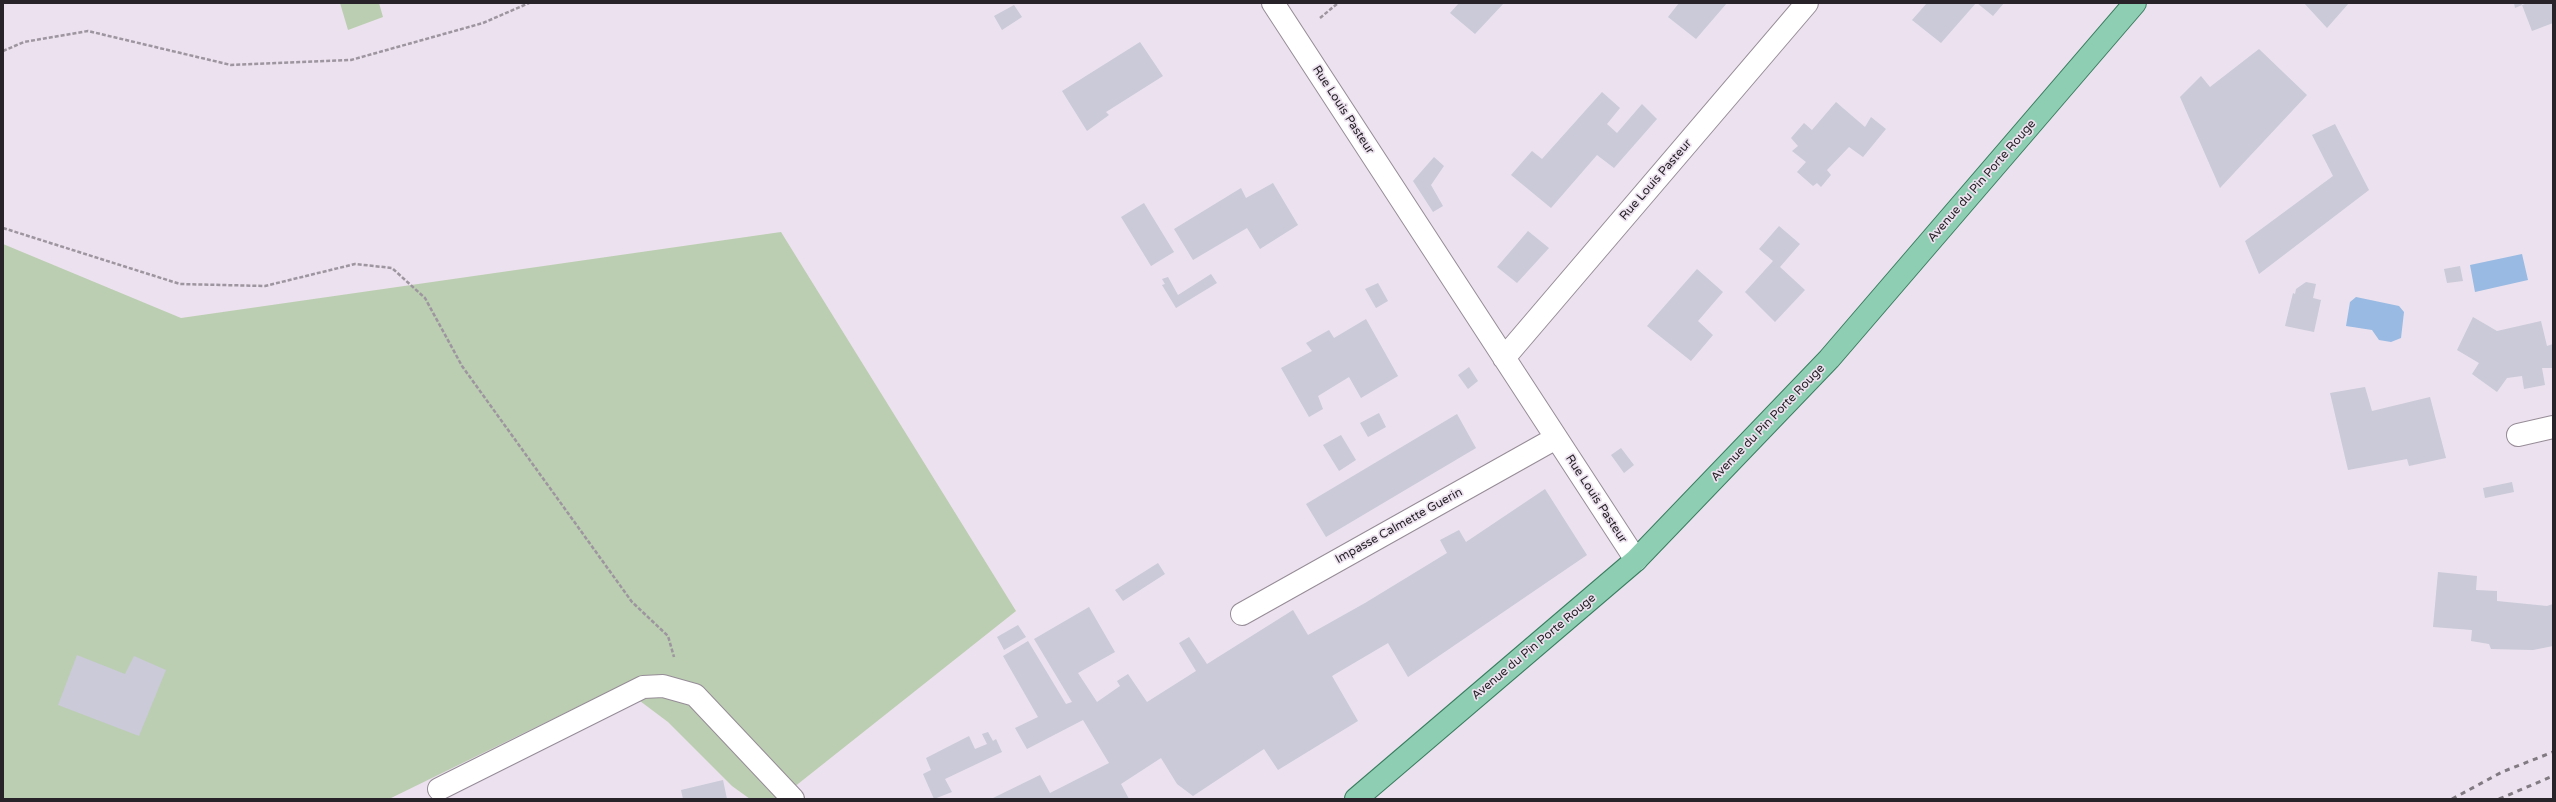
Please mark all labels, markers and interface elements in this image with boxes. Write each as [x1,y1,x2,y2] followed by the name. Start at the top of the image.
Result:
[1309,63,1377,157] street label: Rue Louis Pasteur
[1925,117,2039,245] street label: Avenue du Pin Porte Rouge
[1617,137,1695,223] street label: Rue Louis Pasteur
[1708,361,1828,485] street label: Avenue du Pin Porte Rouge
[1562,452,1630,546] street label: Rue Louis Pasteur
[1333,485,1465,567] street label: Impasse Calmette Guerin
[1469,591,1599,703] street label: Avenue du Pin Porte Rouge

